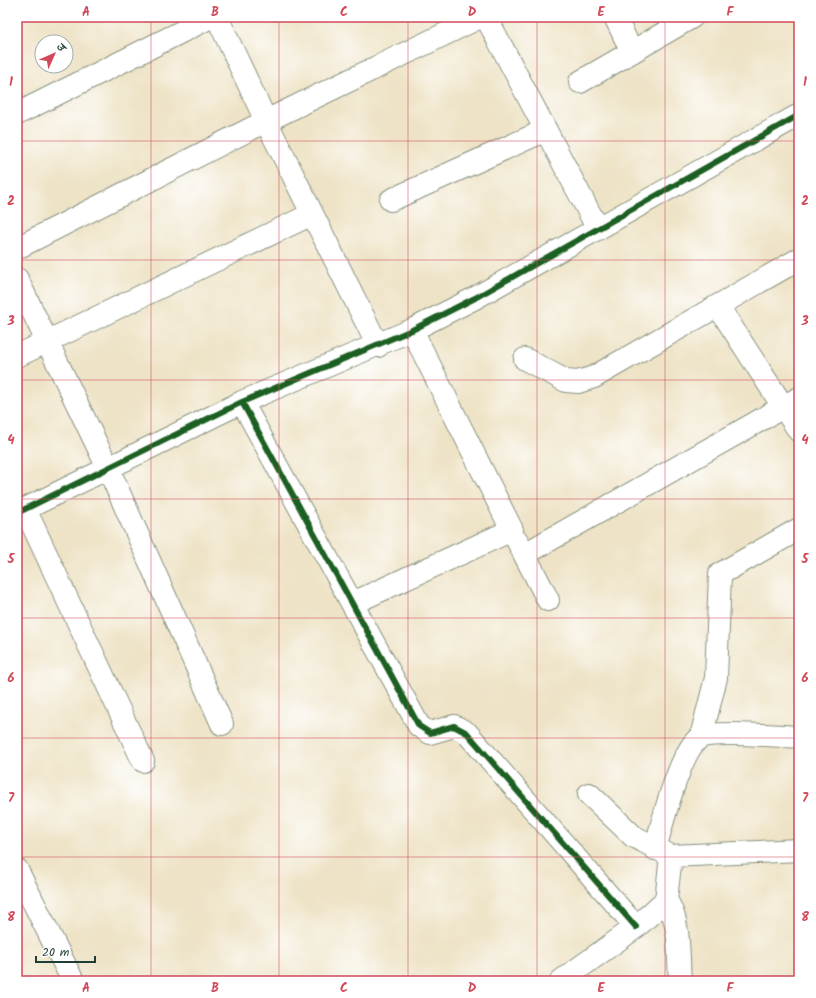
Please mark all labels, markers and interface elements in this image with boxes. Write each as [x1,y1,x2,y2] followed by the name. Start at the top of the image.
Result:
[82,2,90,23] text: A
[211,2,219,23] text: B
[340,2,348,23] text: C
[468,2,477,23] text: D
[597,2,605,23] text: E
[726,2,734,23] text: F
[34,34,74,74] north arrow
[52,39,71,58] text: उ
[9,72,13,93] text: 1
[803,72,807,93] text: 1
[7,191,15,212] text: 2
[801,191,809,212] text: 2
[6,311,15,332] text: 3
[800,311,809,332] text: 3
[7,430,15,451] text: 4
[801,430,809,451] text: 4
[7,549,16,570] text: 5
[801,549,810,570] text: 5
[7,668,15,689] text: 6
[801,668,809,689] text: 6
[8,788,15,809] text: 7
[802,788,809,809] text: 7
[7,907,15,928] text: 8
[801,907,809,928] text: 8
[36,938,95,964] scale bar
[42,943,70,962] text: 20 m
[82,978,90,998] text: A
[211,978,219,998] text: B
[340,978,348,998] text: C
[468,978,477,998] text: D
[597,978,605,998] text: E
[726,978,734,998] text: F

